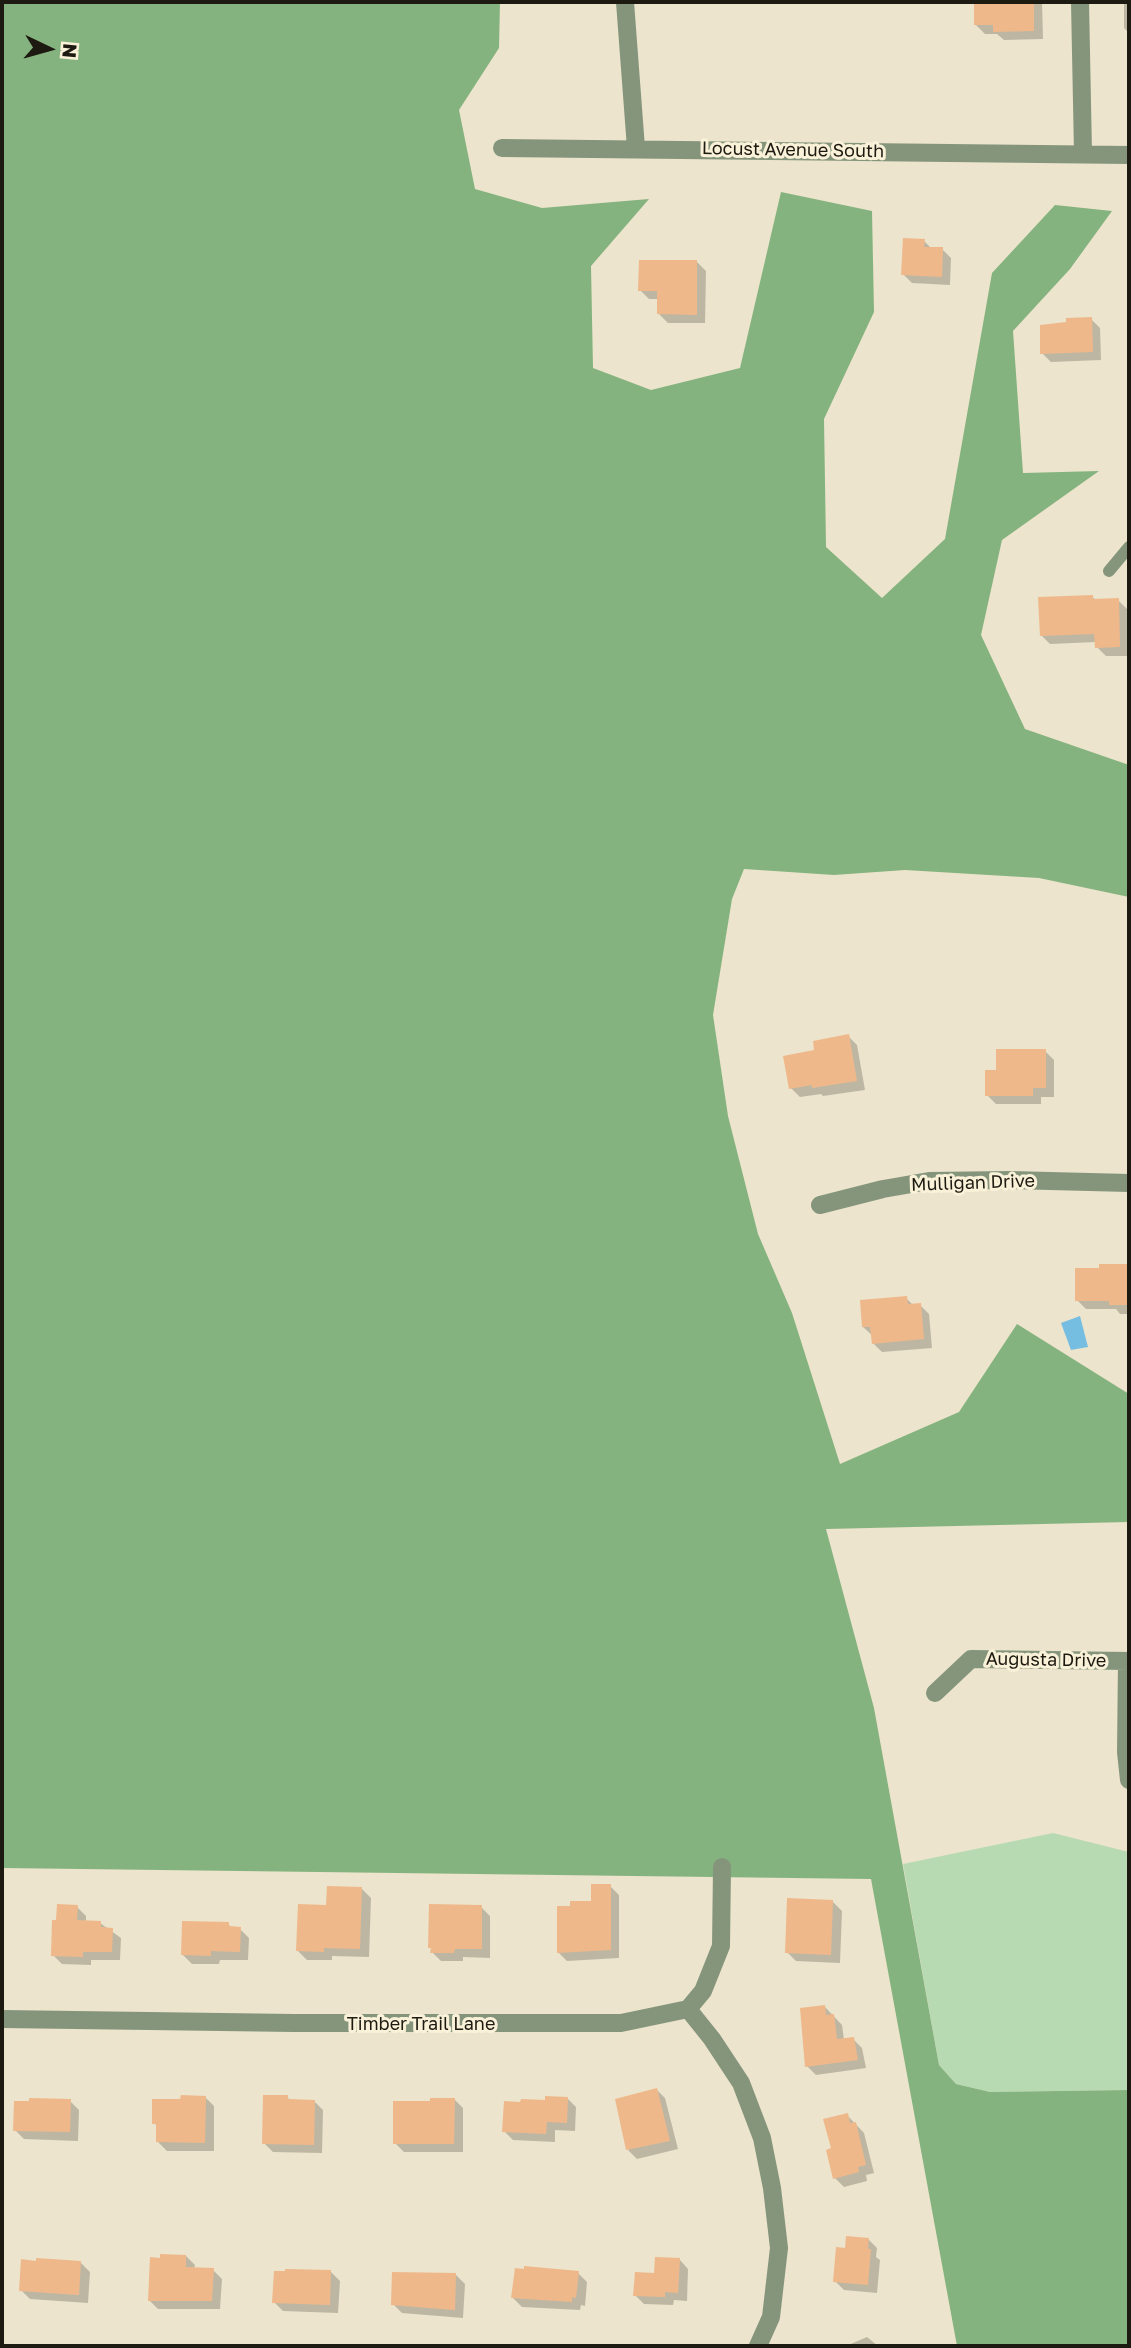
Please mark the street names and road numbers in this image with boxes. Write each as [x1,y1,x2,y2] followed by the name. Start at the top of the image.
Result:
[702,138,884,162] street label: Locust Avenue South
[911,1170,1035,1196] street label: Mulligan Drive
[986,1648,1106,1672] street label: Augusta Drive
[347,2013,495,2035] street label: Timber Trail Lane

